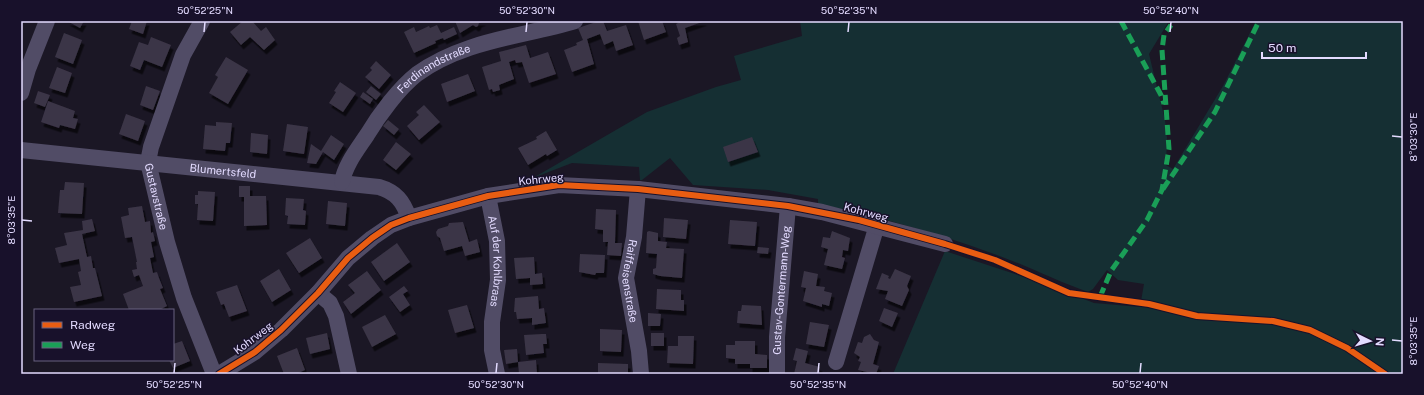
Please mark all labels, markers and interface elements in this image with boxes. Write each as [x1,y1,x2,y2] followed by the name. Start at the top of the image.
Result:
[177,4,233,16] text: 50°52'25"N
[499,4,555,16] text: 50°52'30"N
[821,4,877,16] text: 50°52'35"N
[1143,4,1199,16] text: 50°52'40"N
[1262,34,1366,60] scale bar
[1268,41,1296,55] text: 50 m
[395,42,472,95] street label: Ferdinandstraße
[1407,113,1419,161] text: 8°03'30"E
[189,161,257,180] street label: Blumertsfeld
[142,162,170,231] street label: Gustavstraße
[518,171,565,187] street label: Kohrweg
[5,195,17,245] text: 8°03'35"E
[842,200,890,224] street label: Kohrweg
[486,214,504,308] street label: Auf der Kohlbraas
[771,225,792,355] street label: Gustav-Gontermann-Weg
[620,238,640,324] street label: Raiffeisenstraße
[34,309,174,361] legend
[1407,316,1419,366] text: 8°03'35"E
[70,318,115,332] text: Radweg
[231,319,275,357] street label: Kohrweg
[1350,321,1390,361] north arrow
[1374,337,1386,347] text: N
[70,338,95,352] text: Weg
[146,378,202,390] text: 50°52'25"N
[468,378,524,390] text: 50°52'30"N
[790,378,846,390] text: 50°52'35"N
[1112,378,1168,390] text: 50°52'40"N

